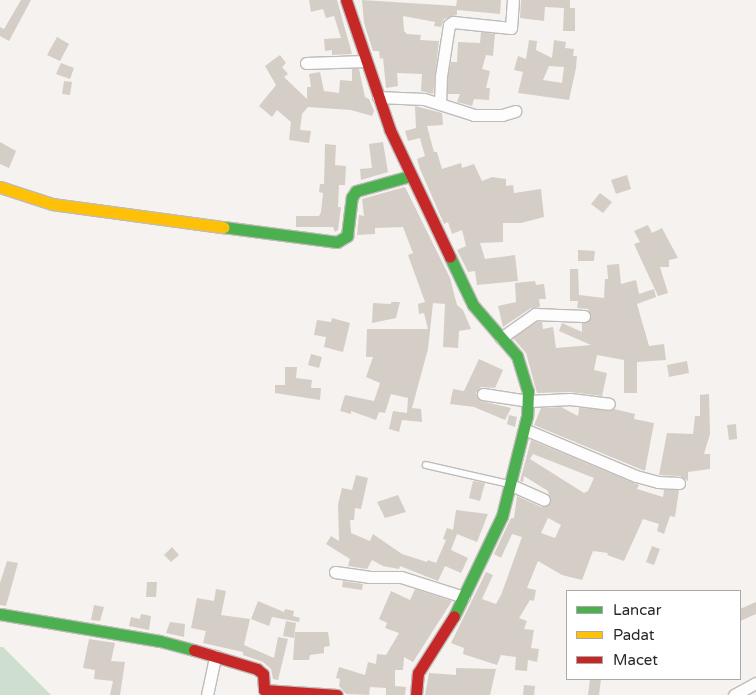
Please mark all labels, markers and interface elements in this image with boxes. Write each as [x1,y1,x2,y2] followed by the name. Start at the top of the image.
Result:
[566,590,741,680] legend
[613,601,661,619] text: Lancar
[613,626,655,644] text: Padat
[613,651,658,669] text: Macet

